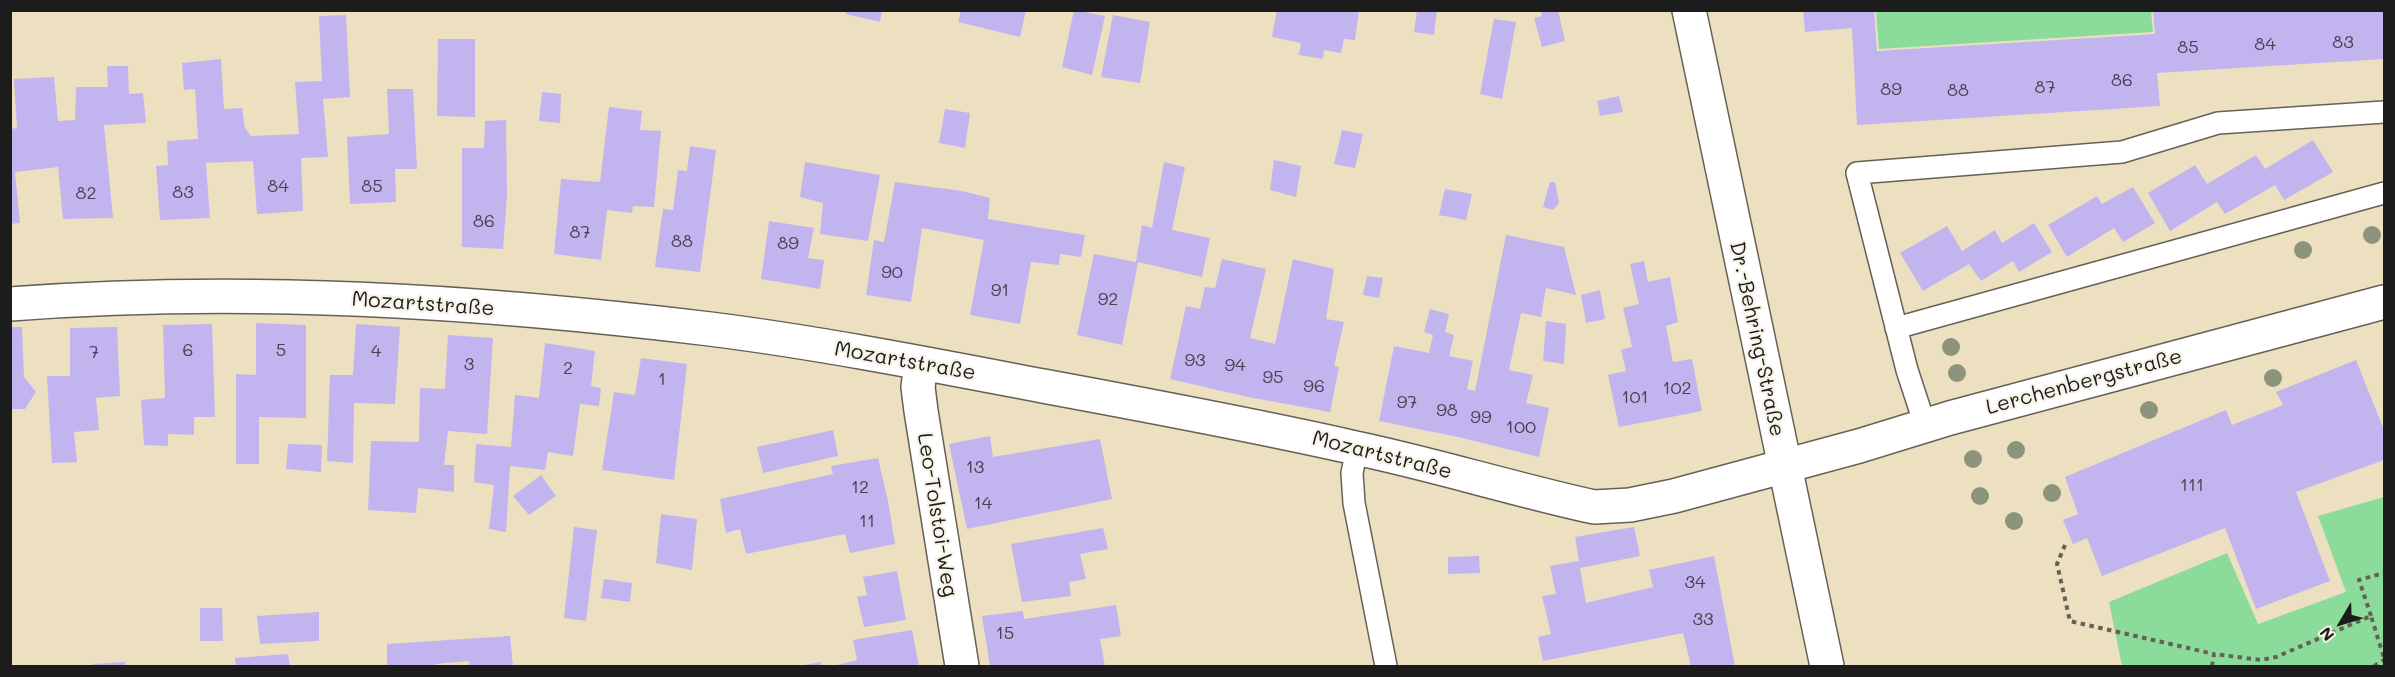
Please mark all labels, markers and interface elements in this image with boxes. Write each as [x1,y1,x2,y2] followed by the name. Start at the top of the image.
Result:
[2332,31,2354,53] house number: 83
[2254,33,2276,55] house number: 84
[2177,36,2199,58] house number: 85
[2111,69,2133,91] house number: 86
[2035,76,2055,98] house number: 87
[1880,78,1902,100] house number: 89
[1947,79,1969,101] house number: 88
[267,175,289,197] house number: 84
[361,175,383,197] house number: 85
[172,181,194,203] house number: 83
[76,182,96,204] house number: 82
[473,210,495,232] house number: 86
[570,221,590,243] house number: 87
[671,230,693,252] house number: 88
[777,232,799,254] house number: 89
[1724,239,1790,439] street label: Dr.-Behring-Straße
[881,261,903,283] house number: 90
[991,279,1009,301] house number: 91
[351,286,495,322] street label: Mozartstraße
[1098,288,1118,310] house number: 92
[832,336,978,386] street label: Mozartstraße
[183,339,193,361] house number: 6
[276,339,286,361] house number: 5
[371,340,381,362] house number: 4
[89,341,99,363] house number: 7
[1983,344,2185,420] street label: Lerchenbergstraße
[1184,349,1206,371] house number: 93
[464,353,474,375] house number: 3
[1224,354,1246,376] house number: 94
[563,357,573,379] house number: 2
[1262,366,1284,388] house number: 95
[658,368,666,390] house number: 1
[1303,375,1325,397] house number: 96
[1662,377,1692,399] house number: 102
[1621,386,1649,408] house number: 101
[1397,391,1417,413] house number: 97
[1436,399,1458,421] house number: 98
[1470,406,1492,428] house number: 99
[1506,416,1536,438] house number: 100
[1310,425,1454,485] street label: Mozartstraße
[912,431,962,599] street label: Leo-Tolstoi-Weg
[966,456,984,478] house number: 13
[2180,474,2204,496] house number: 111
[851,476,869,498] house number: 12
[974,492,992,514] house number: 14
[859,510,875,532] house number: 11
[1684,571,1706,593] house number: 34
[2311,593,2371,653] north arrow
[1692,608,1714,630] house number: 33
[996,622,1014,644] house number: 15
[2314,623,2338,646] text: N

